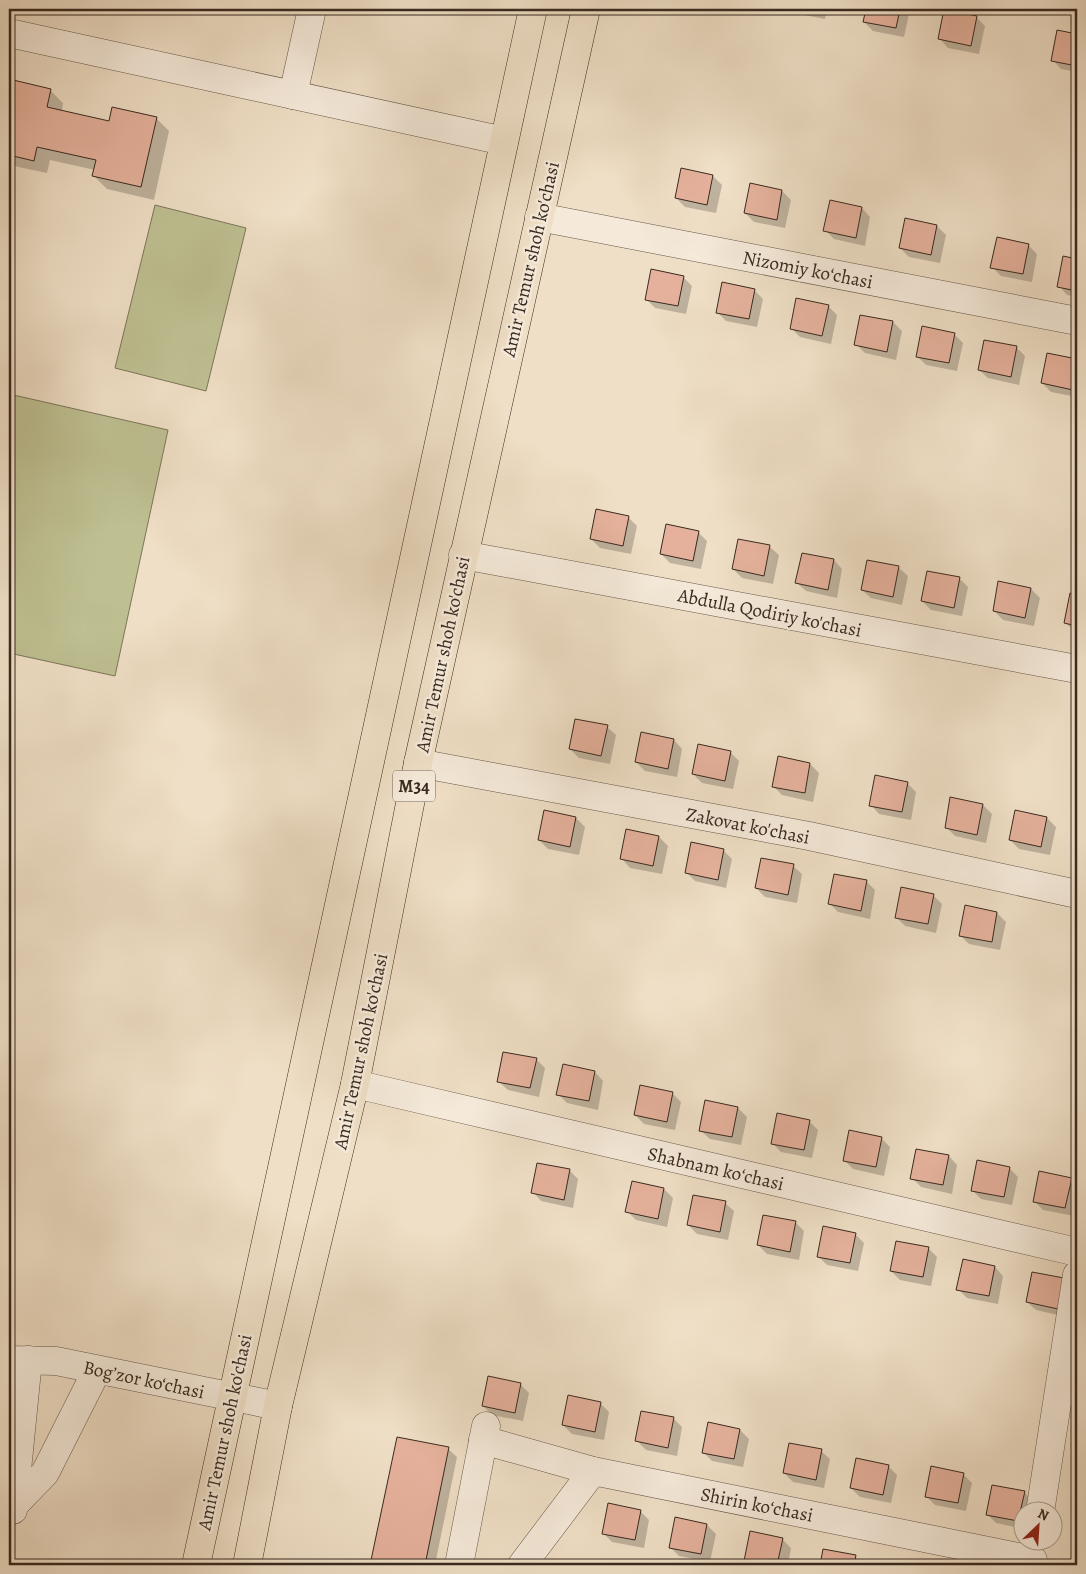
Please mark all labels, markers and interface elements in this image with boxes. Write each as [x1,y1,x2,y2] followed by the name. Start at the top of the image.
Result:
[496,159,566,360] street label: Amir Temur shoh ko'chasi
[740,245,875,295] street label: Nizomiy koʻchasi
[409,554,476,756] street label: Amir Temur shoh ko'chasi
[675,582,864,644] street label: Abdulla Qodiriy ko'chasi
[393,770,435,801] road number: M34
[684,801,812,851] street label: Zakovat ko'chasi
[327,951,394,1153] street label: Amir Temur shoh ko'chasi
[645,1141,787,1197] street label: Shabnam koʻchasi
[191,1332,258,1534] street label: Amir Temur shoh ko'chasi
[81,1354,207,1406] street label: Bogʼzor ko‘chasi
[698,1481,815,1529] street label: Shirin koʻchasi
[1014,1502,1064,1552] north arrow
[1035,1504,1052,1525] text: N

